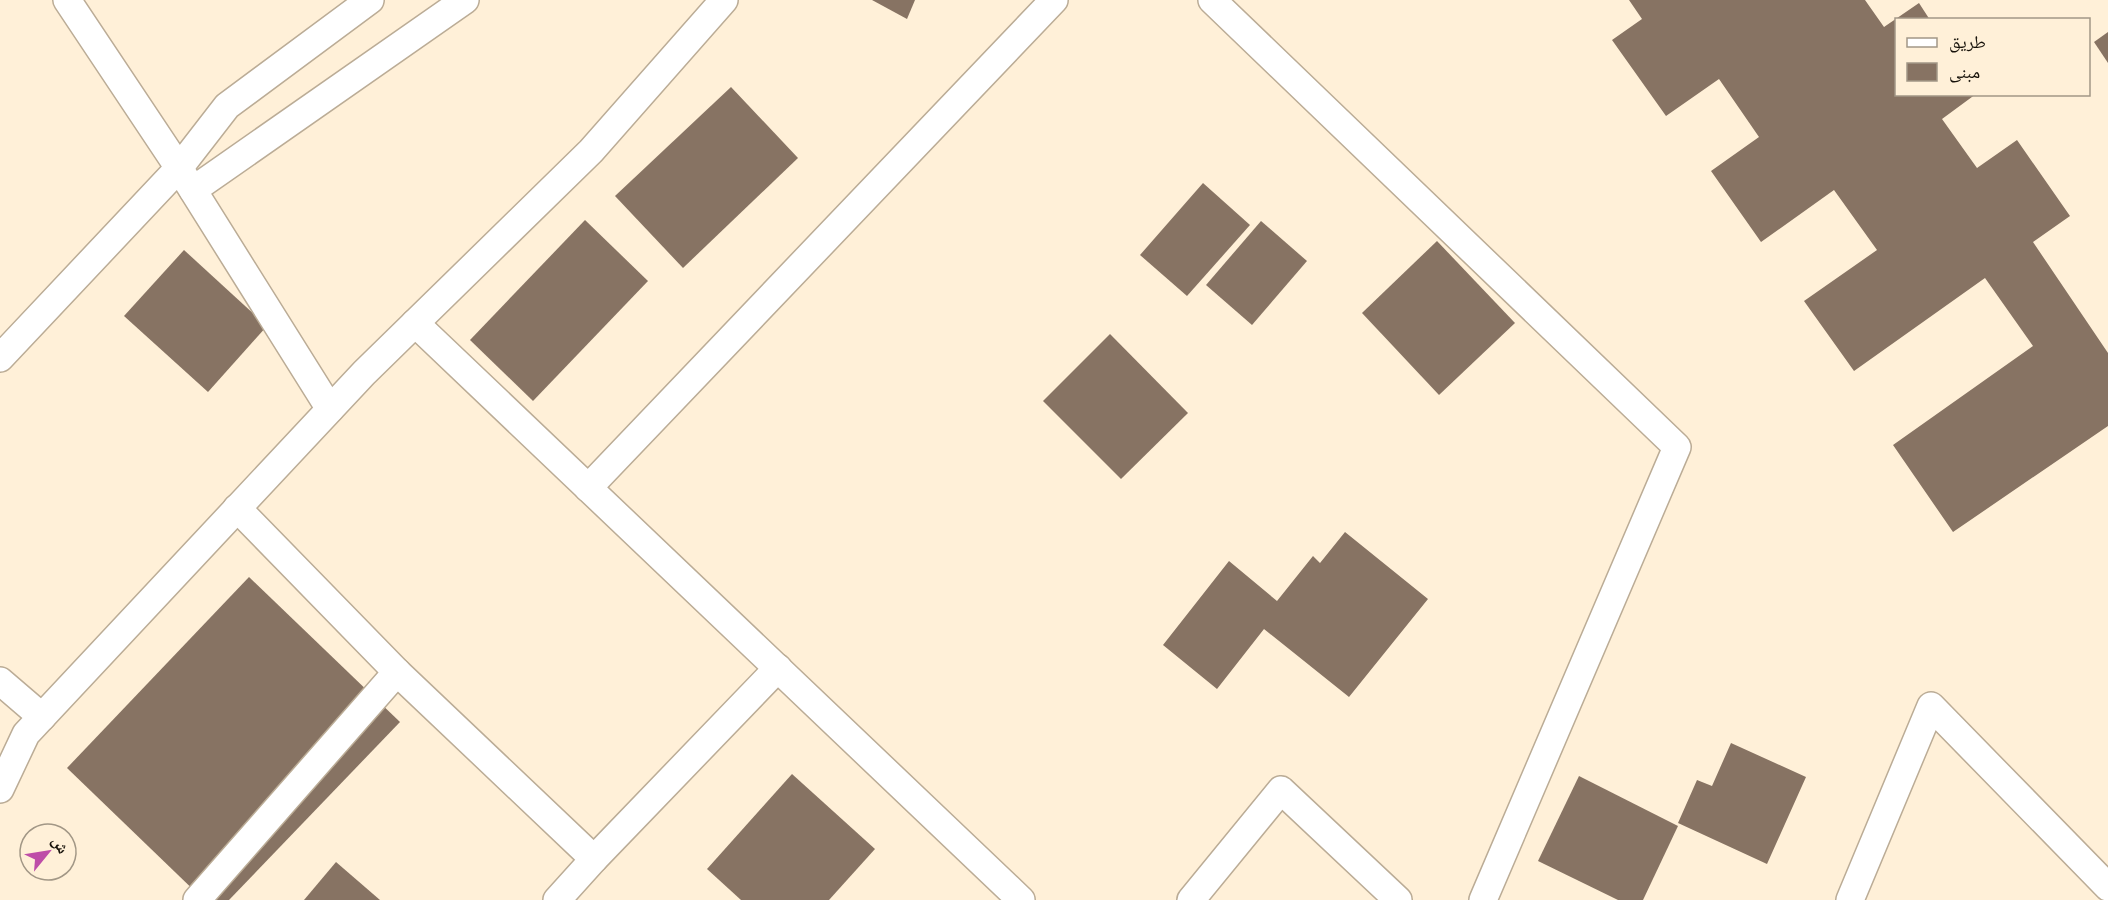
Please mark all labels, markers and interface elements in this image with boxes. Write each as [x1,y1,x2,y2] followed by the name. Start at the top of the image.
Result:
[1895,18,2090,96] legend
[1949,32,1986,55] text: طريق
[1949,62,1980,85] text: مبنى
[18,822,78,882] north arrow
[46,833,72,858] text: ش

